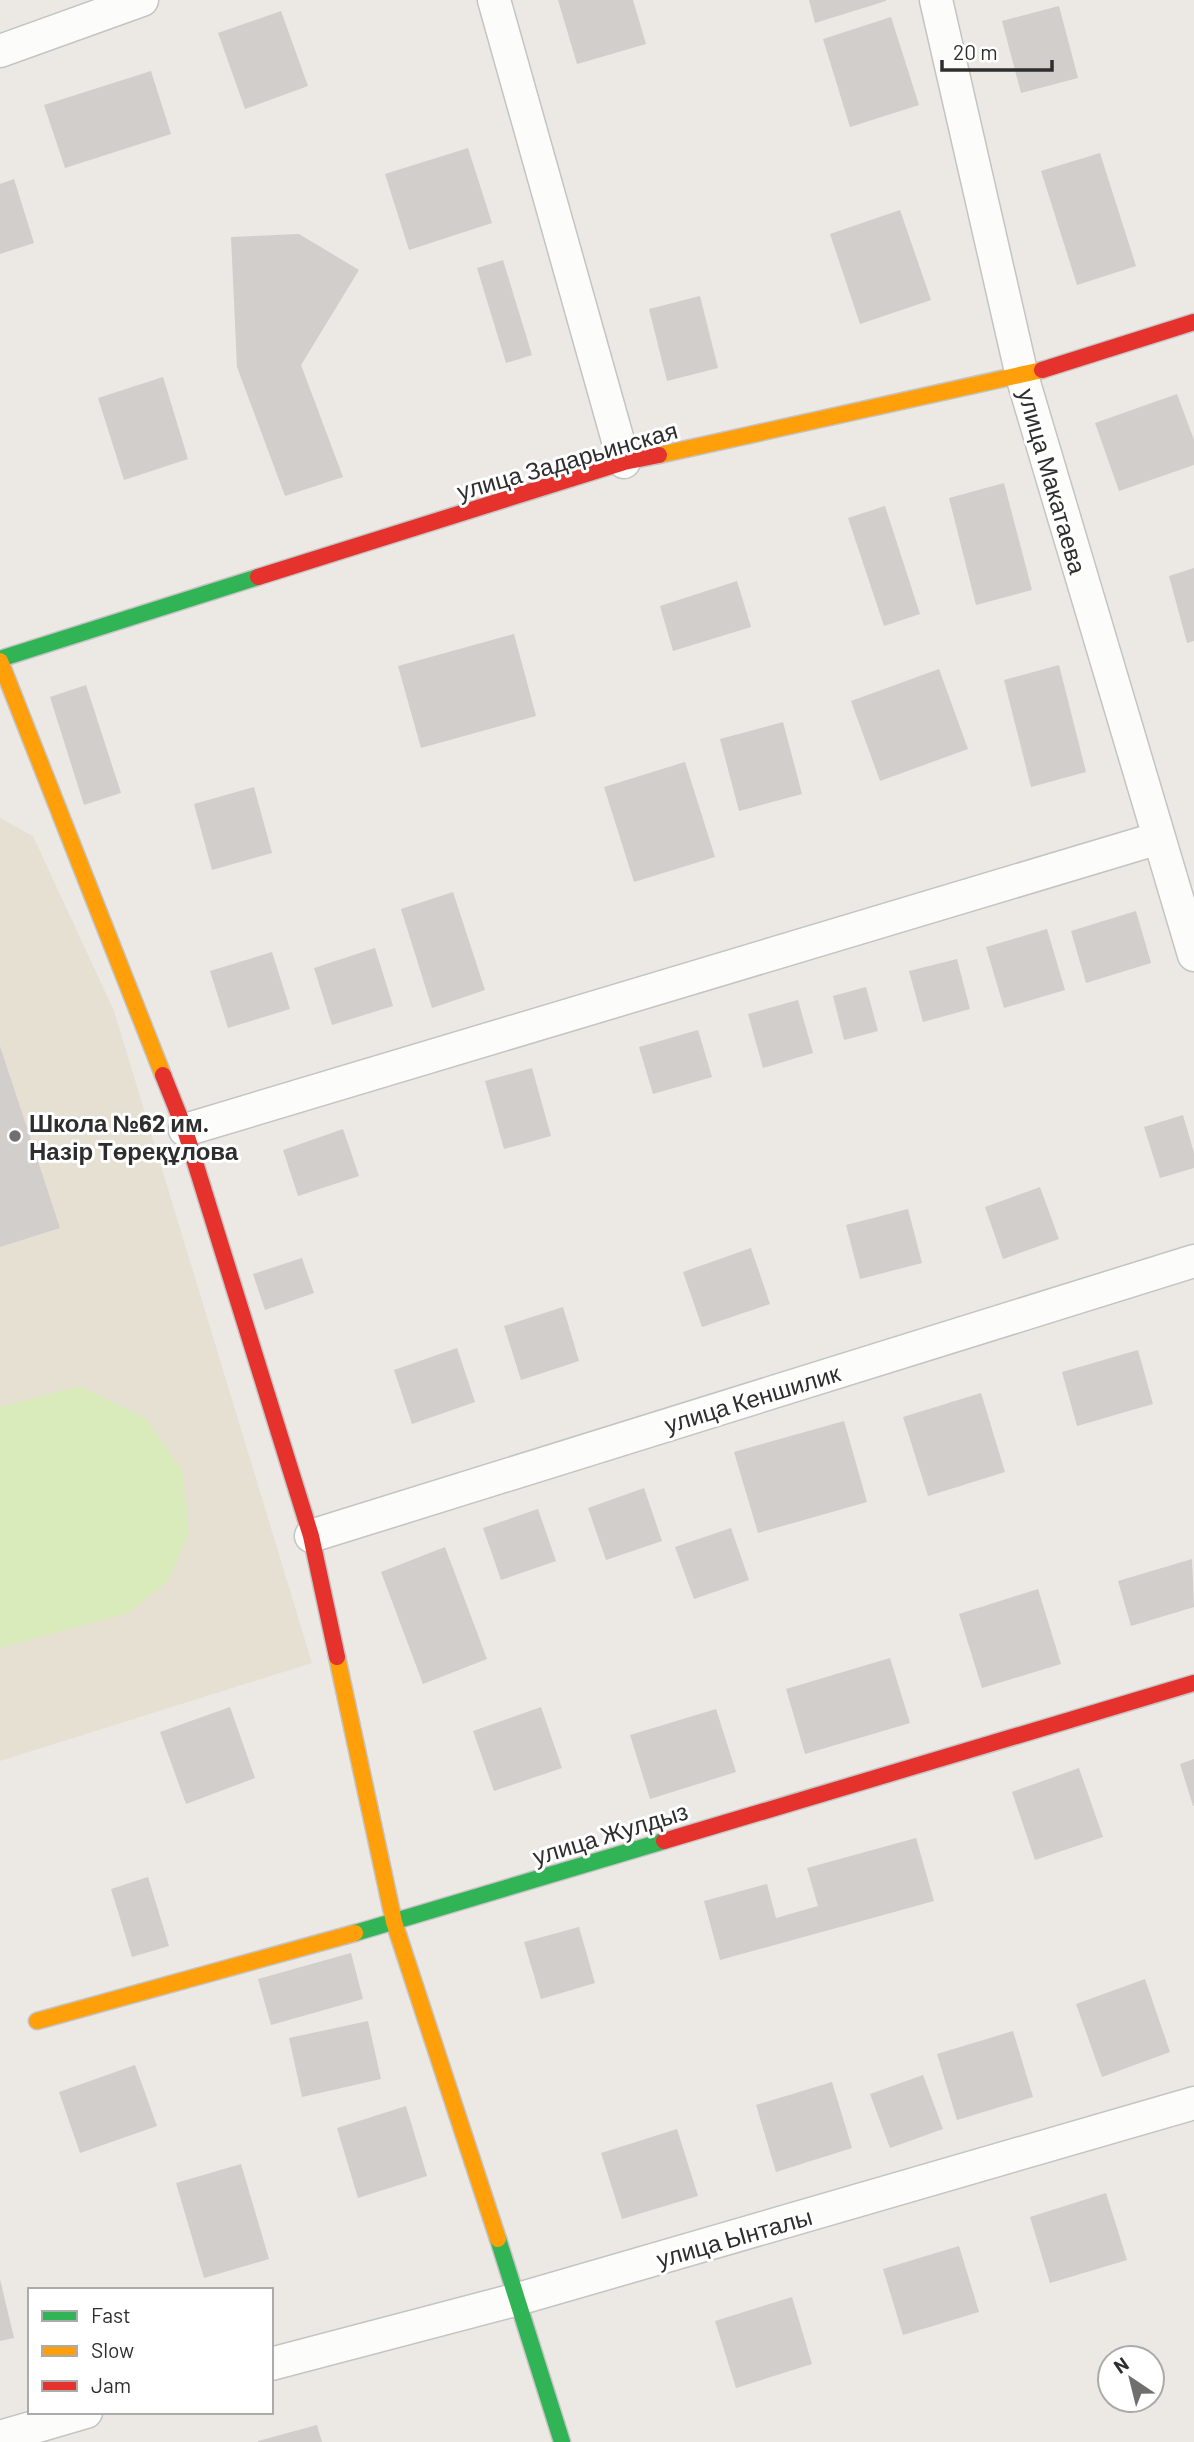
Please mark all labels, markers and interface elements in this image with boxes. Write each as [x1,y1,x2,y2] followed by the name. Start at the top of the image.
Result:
[942,28,1052,72] scale bar
[953,39,998,64] text: 20 m
[1013,385,1094,578] street label: улица Макатаева
[453,415,681,505] street label: улица Задарьинская
[29,1108,239,1165] place label: Школа №62 им. Назір Төреқұлова
[7,1128,23,1144] marker: Школа №62 им. Назір Төреқұлова
[661,1357,844,1438] street label: улица Кеншилик
[529,1796,691,1870] street label: улица Жулдыз
[653,2201,815,2273] street label: улица Ынталы
[28,2288,273,2414] legend
[91,2302,131,2327] text: Fast
[91,2337,134,2362] text: Slow
[1096,2344,1166,2414] north arrow
[1109,2352,1133,2378] text: N
[91,2372,131,2397] text: Jam

